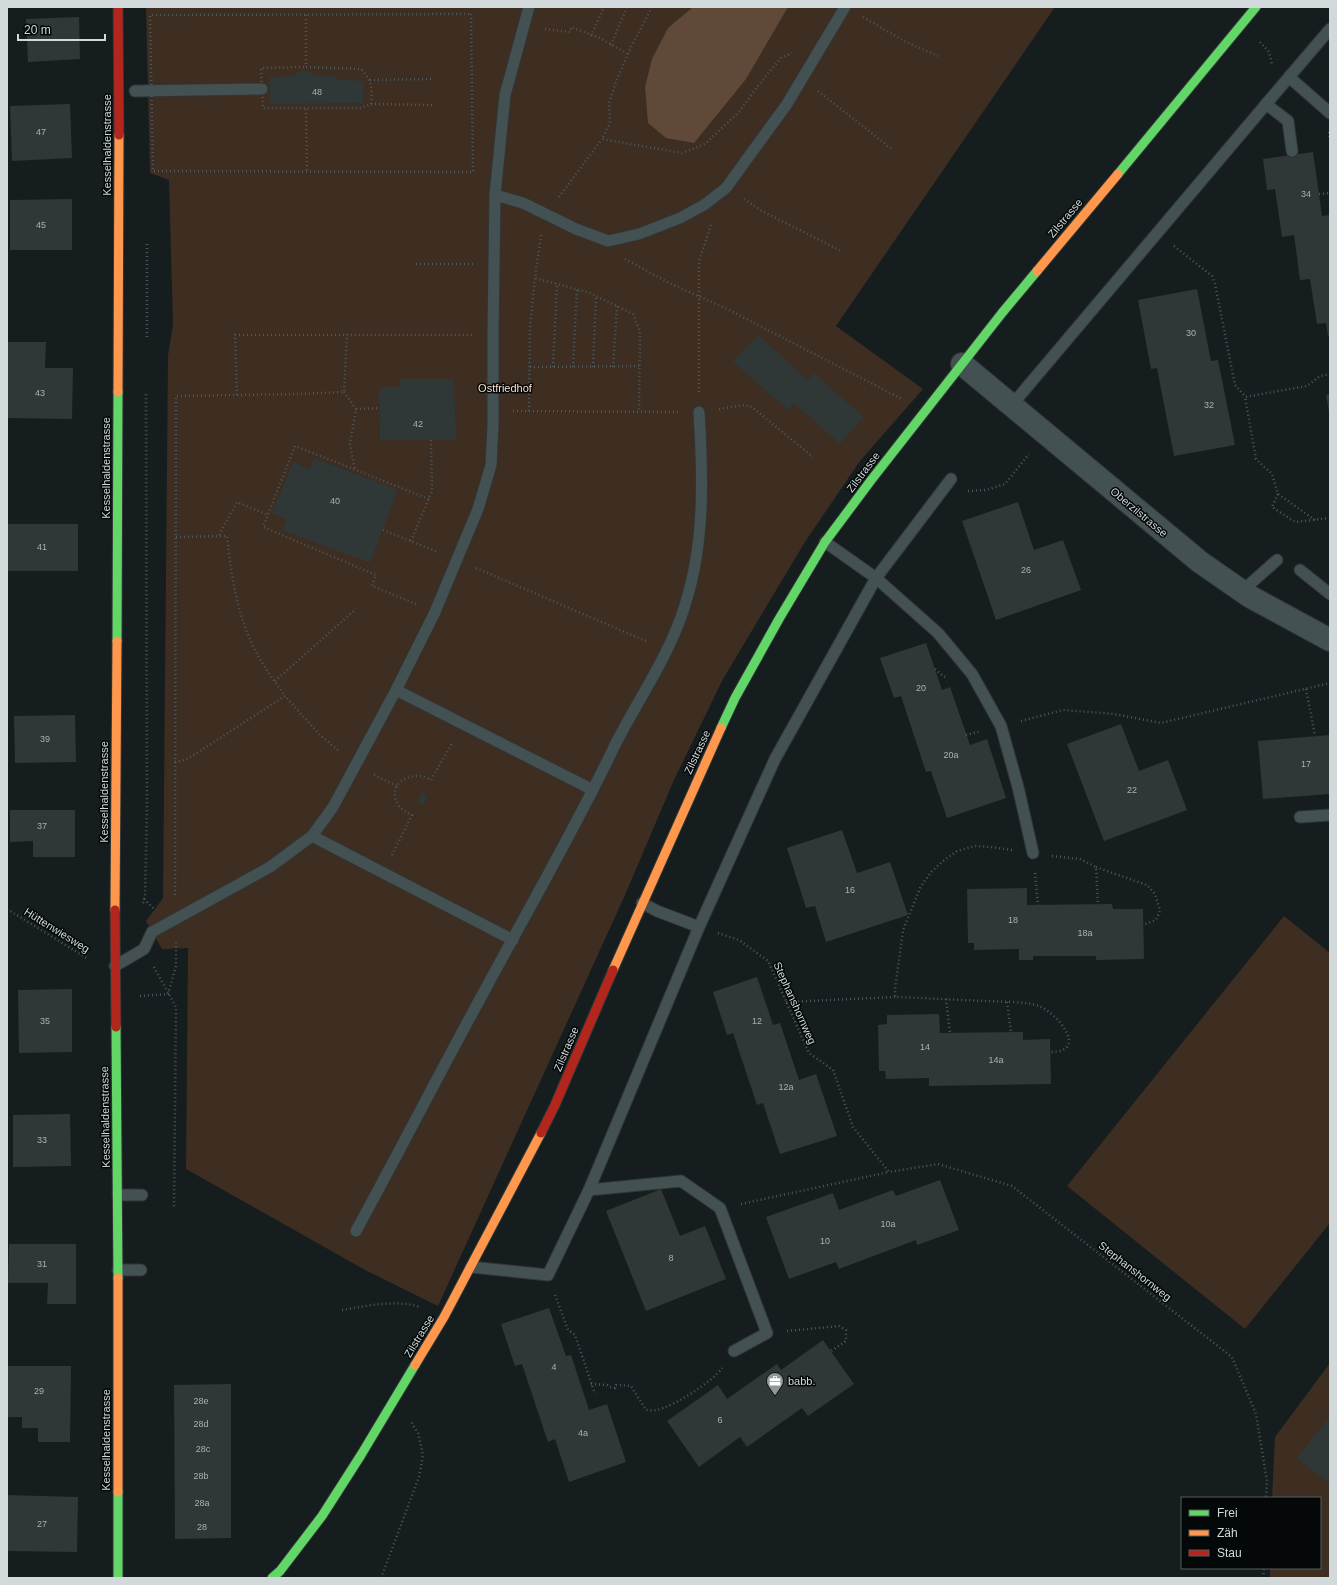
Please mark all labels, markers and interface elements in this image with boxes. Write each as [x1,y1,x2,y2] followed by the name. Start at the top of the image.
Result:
[18,16,105,42] scale bar
[24,23,51,37] text: 20 m
[312,87,322,97] house number: 48
[101,94,113,196] street label: Kesselhaldenstrasse
[36,127,46,137] house number: 47
[1301,189,1311,199] house number: 34
[1045,196,1085,240] street label: Zilstrasse
[36,220,46,230] house number: 45
[1186,328,1196,338] house number: 30
[478,382,533,394] park label: Ostfriedhof
[35,388,45,398] house number: 43
[1204,400,1214,410] house number: 32
[100,417,112,519] street label: Kesselhaldenstrasse
[413,419,423,429] house number: 42
[844,450,882,494] street label: Zilstrasse
[1108,485,1170,539] street label: Oberzilstrasse
[330,496,340,506] house number: 40
[37,542,47,552] house number: 41
[1021,565,1031,575] house number: 26
[916,683,926,693] house number: 20
[682,728,712,776] street label: Zilstrasse
[40,734,50,744] house number: 39
[98,741,110,843] street label: Kesselhaldenstrasse
[943,750,959,760] house number: 20a
[1301,759,1311,769] house number: 17
[1127,785,1137,795] house number: 22
[37,821,47,831] house number: 37
[845,885,855,895] house number: 16
[22,905,92,955] street label: Hüttenwiesweg
[1008,915,1018,925] house number: 18
[1077,928,1093,938] house number: 18a
[771,960,819,1046] street label: Stephanshornweg
[40,1016,50,1026] house number: 35
[752,1016,762,1026] house number: 12
[551,1025,581,1073] street label: Zilstrasse
[920,1042,930,1052] house number: 14
[988,1055,1004,1065] house number: 14a
[98,1066,112,1168] street label: Kesselhaldenstrasse
[778,1082,794,1092] house number: 12a
[37,1135,47,1145] house number: 33
[880,1219,896,1229] house number: 10a
[820,1236,830,1246] house number: 10
[1096,1239,1174,1303] street label: Stephanshornweg
[668,1253,674,1263] house number: 8
[37,1259,47,1269] house number: 31
[402,1313,436,1359] street label: Zilstrasse
[551,1362,557,1372] house number: 4
[765,1371,785,1396] office icon: babb.
[788,1375,816,1387] place label: babb.
[34,1386,44,1396] house number: 29
[100,1389,112,1491] street label: Kesselhaldenstrasse
[193,1396,209,1406] house number: 28e
[717,1415,723,1425] house number: 6
[193,1419,209,1429] house number: 28d
[578,1428,588,1438] house number: 4a
[196,1444,211,1454] house number: 28c
[193,1471,209,1481] house number: 28b
[1181,1497,1321,1569] legend
[194,1498,210,1508] house number: 28a
[1217,1506,1238,1520] text: Frei
[37,1519,47,1529] house number: 27
[197,1522,207,1532] house number: 28
[1217,1526,1238,1540] text: Zäh
[1217,1546,1242,1560] text: Stau

